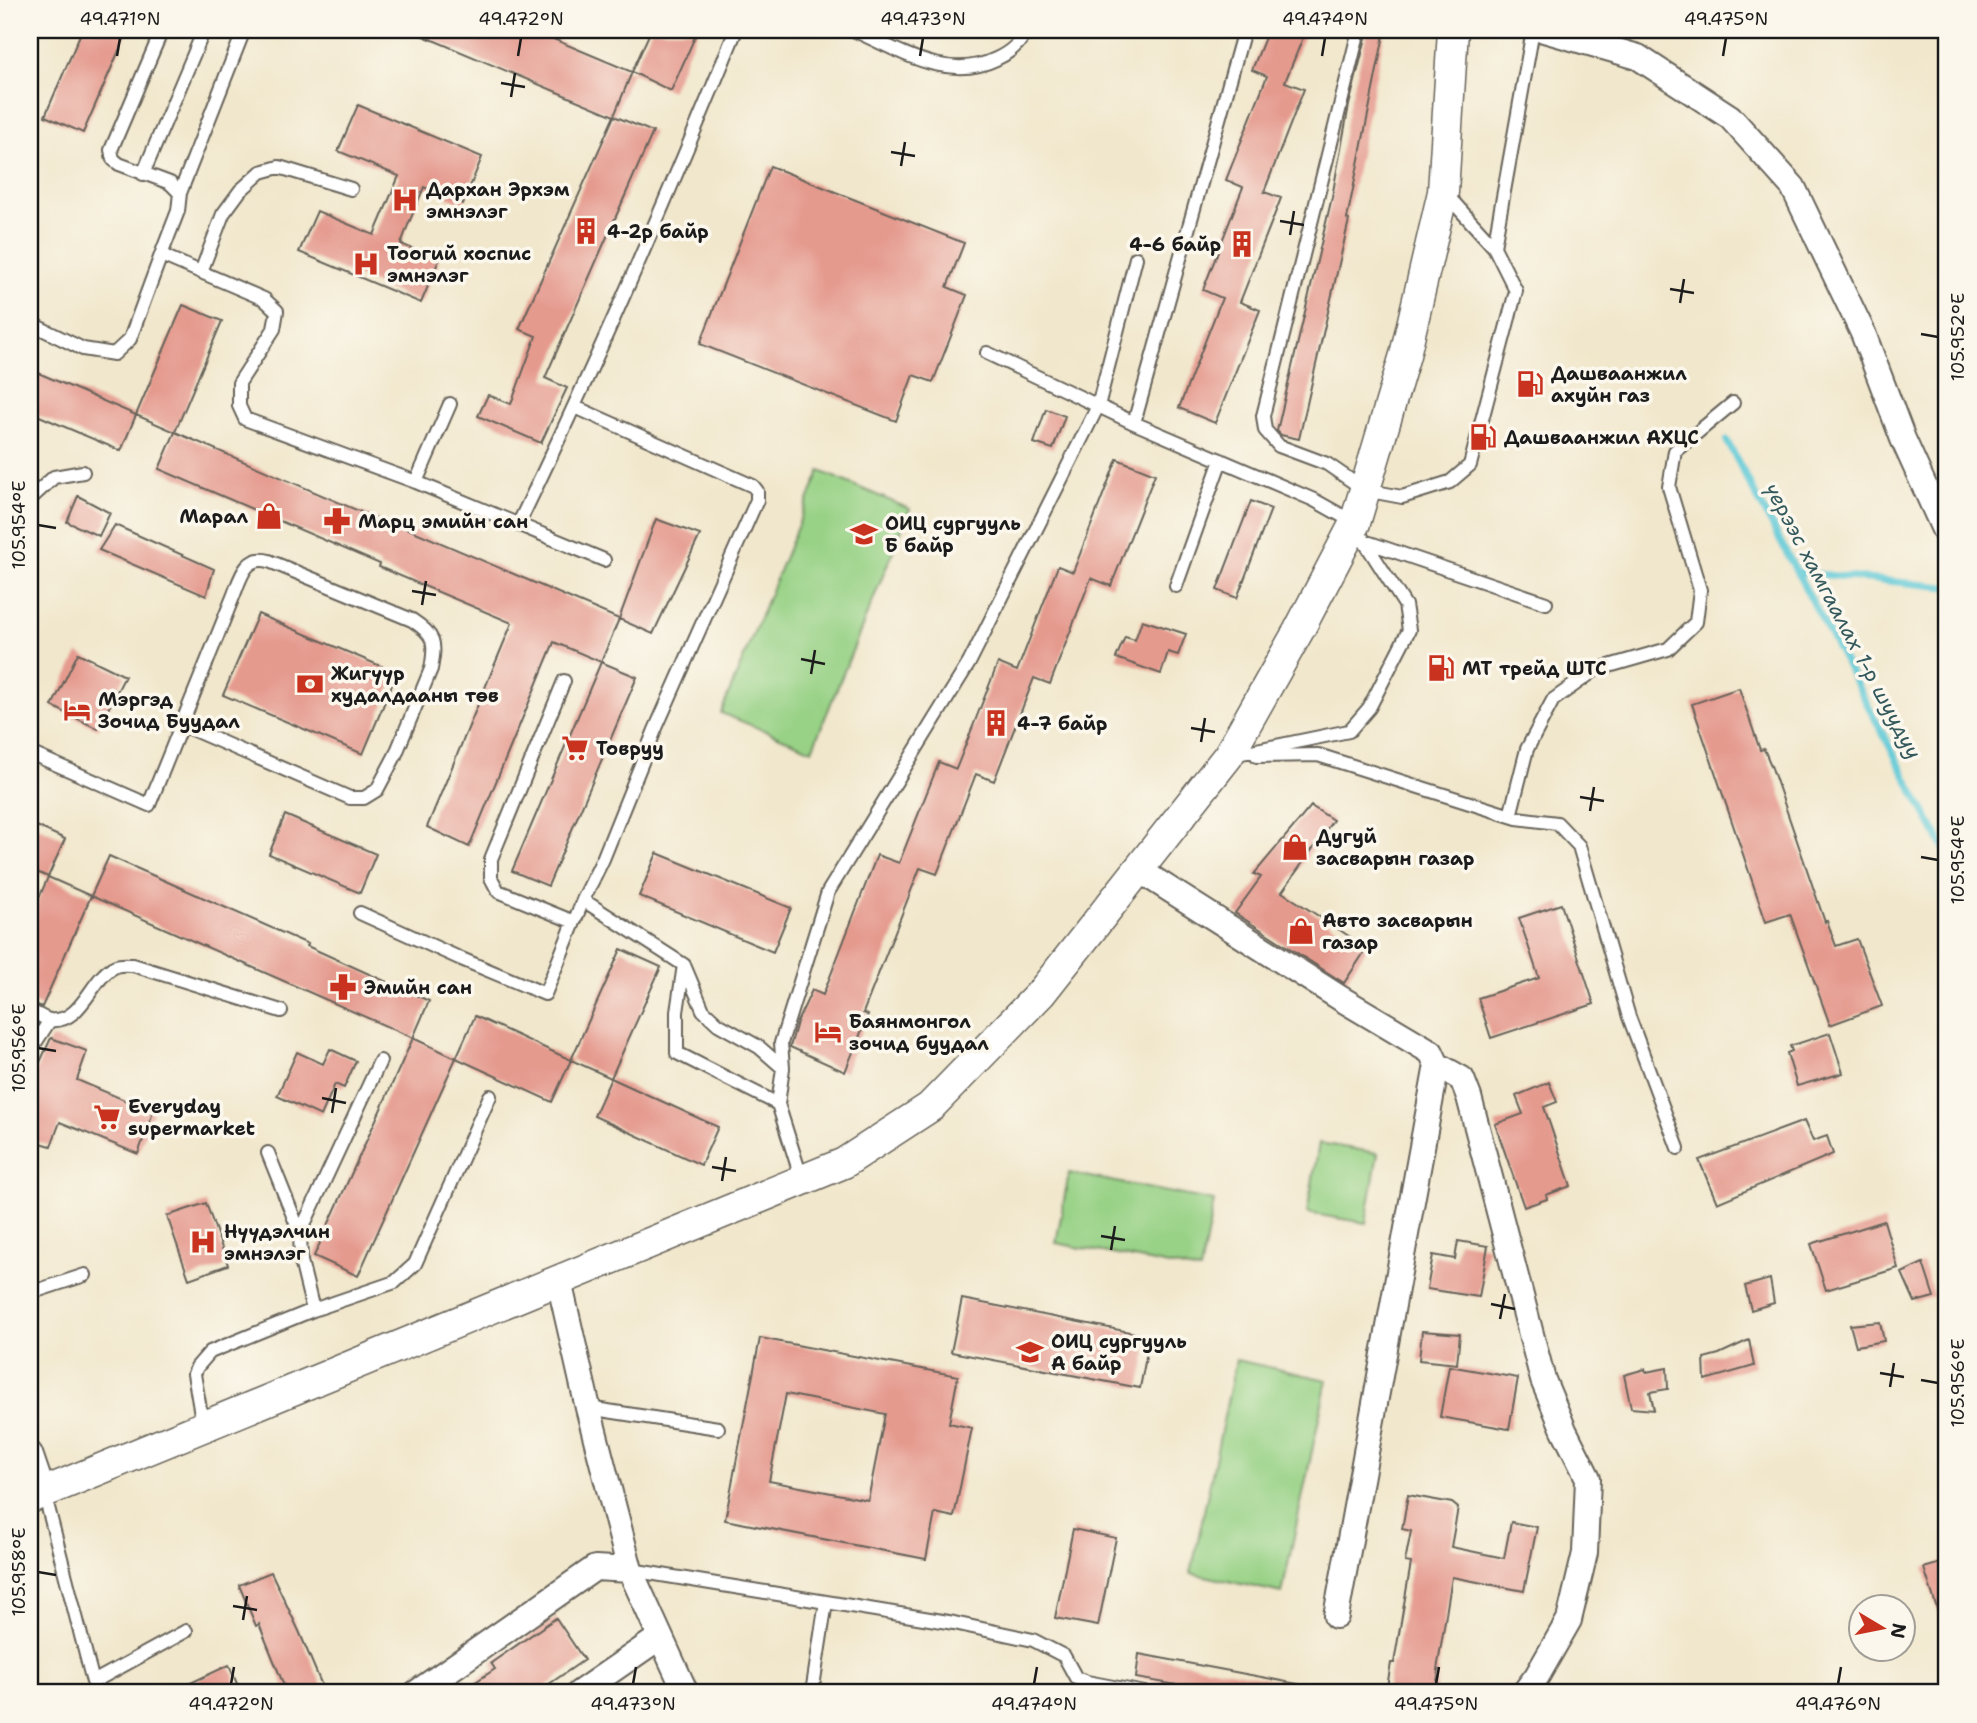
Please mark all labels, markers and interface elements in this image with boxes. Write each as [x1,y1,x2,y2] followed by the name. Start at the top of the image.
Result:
[80,7,160,31] text: 49.471°N
[478,7,564,31] text: 49.472°N
[880,7,966,31] text: 49.473°N
[1282,7,1368,31] text: 49.474°N
[1684,7,1768,31] text: 49.475°N
[426,177,570,224] place label: Дархан Эрхэм эмнэлэг
[390,185,420,215] hospital icon: Дархан Эрхэм эмнэлэг
[571,216,601,246] building icon: 4-2р байр
[607,219,709,244] place label: 4-2р байр
[1227,229,1257,259] building icon: 4-6 байр
[1129,232,1221,257] place label: 4-6 байр
[387,241,531,288] place label: Тоогий хоспис эмнэлэг
[351,249,381,279] hospital icon: Тоогий хоспис эмнэлэг
[1946,293,1970,381] text: 105.952°E
[1551,361,1687,408] place label: Дашваанжил ахуйн газ
[1515,369,1545,399] fuel station icon: Дашваанжил ахуйн газ
[1468,422,1498,452] fuel station icon: Дашваанжил АХЦС
[1504,425,1699,450] place label: Дашваанжил АХЦС
[1758,478,1928,764] water label: үерээс хамгаалах 1-р шуудуу
[7,481,31,569] text: 105.954°E
[254,501,284,531] shop icon: Марал
[179,504,248,529] place label: Марал
[322,506,352,536] pharmacy icon: Марц эмийн сан
[358,509,528,534] place label: Марц эмийн сан
[885,511,1021,558] place label: ОИЦ сургууль Б байр
[849,519,879,549] school or university icon: ОИЦ сургууль Б байр
[1426,653,1456,683] fuel station icon: МТ трейд ШТС
[1462,656,1607,681] place label: МТ трейд ШТС
[331,661,499,708] place label: Жигүүр худалдааны төв
[295,669,325,699] bank icon: Жигүүр худалдааны төв
[98,687,240,734] place label: Мэргэд Зочид Буудал
[62,695,92,725] hotel icon: Мэргэд Зочид Буудал
[981,708,1011,738] building icon: 4-7 байр
[1017,711,1107,736] place label: 4-7 байр
[560,733,590,763] supermarket icon: Товруу
[596,736,664,761] place label: Товруу
[1946,816,1970,904] text: 105.954°E
[1316,824,1474,871] place label: Дугуй засварын газар
[1280,832,1310,862] shop icon: Дугуй засварын газар
[1322,908,1473,955] place label: Авто засварын газар
[1286,916,1316,946] shop icon: Авто засварын газар
[328,972,358,1002] pharmacy icon: Эмийн сан
[364,975,472,1000] place label: Эмийн сан
[7,1003,31,1093] text: 105.956°E
[849,1009,989,1056] place label: Баянмонгол зочид буудал
[813,1017,843,1047] hotel icon: Баянмонгол зочид буудал
[128,1094,255,1141] place label: Everyday supermarket
[92,1102,122,1132] supermarket icon: Everyday supermarket
[224,1219,330,1266] place label: Нүүдэлчин эмнэлэг
[188,1227,218,1257] hospital icon: Нүүдэлчин эмнэлэг
[1051,1329,1187,1376] place label: ОИЦ сургууль А байр
[1015,1337,1045,1367] school or university icon: ОИЦ сургууль А байр
[1946,1338,1970,1428] text: 105.956°E
[7,1528,31,1616] text: 105.958°E
[1848,1594,1918,1664] north arrow
[1885,1621,1912,1640] text: N
[188,1692,274,1716] text: 49.472°N
[590,1692,676,1716] text: 49.473°N
[991,1692,1077,1716] text: 49.474°N
[1394,1692,1478,1716] text: 49.475°N
[1795,1692,1881,1716] text: 49.476°N

